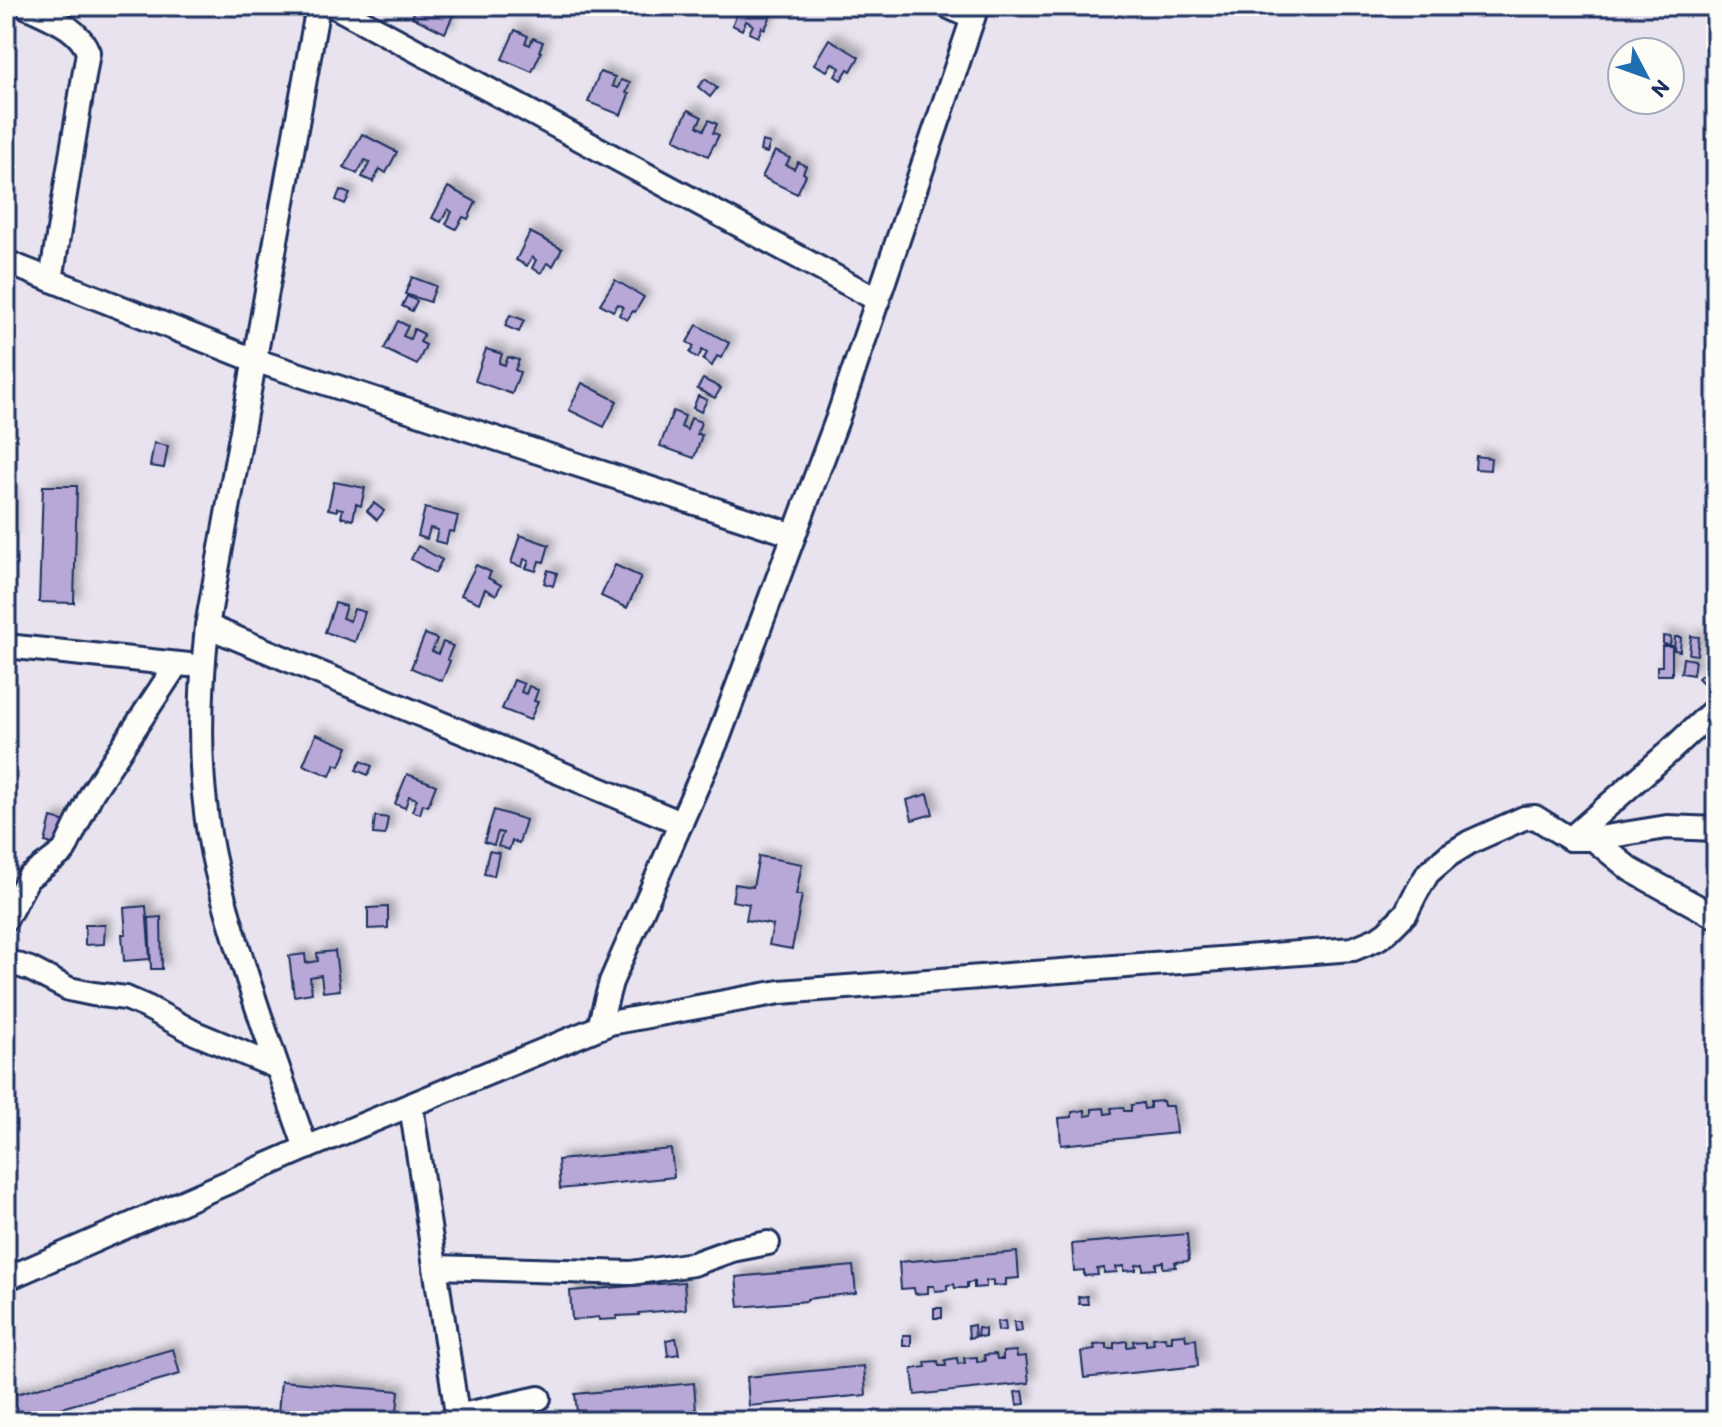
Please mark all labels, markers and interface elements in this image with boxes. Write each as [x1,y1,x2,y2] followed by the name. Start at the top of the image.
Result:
[1606,36,1686,116] north arrow
[1646,74,1676,103] text: N

